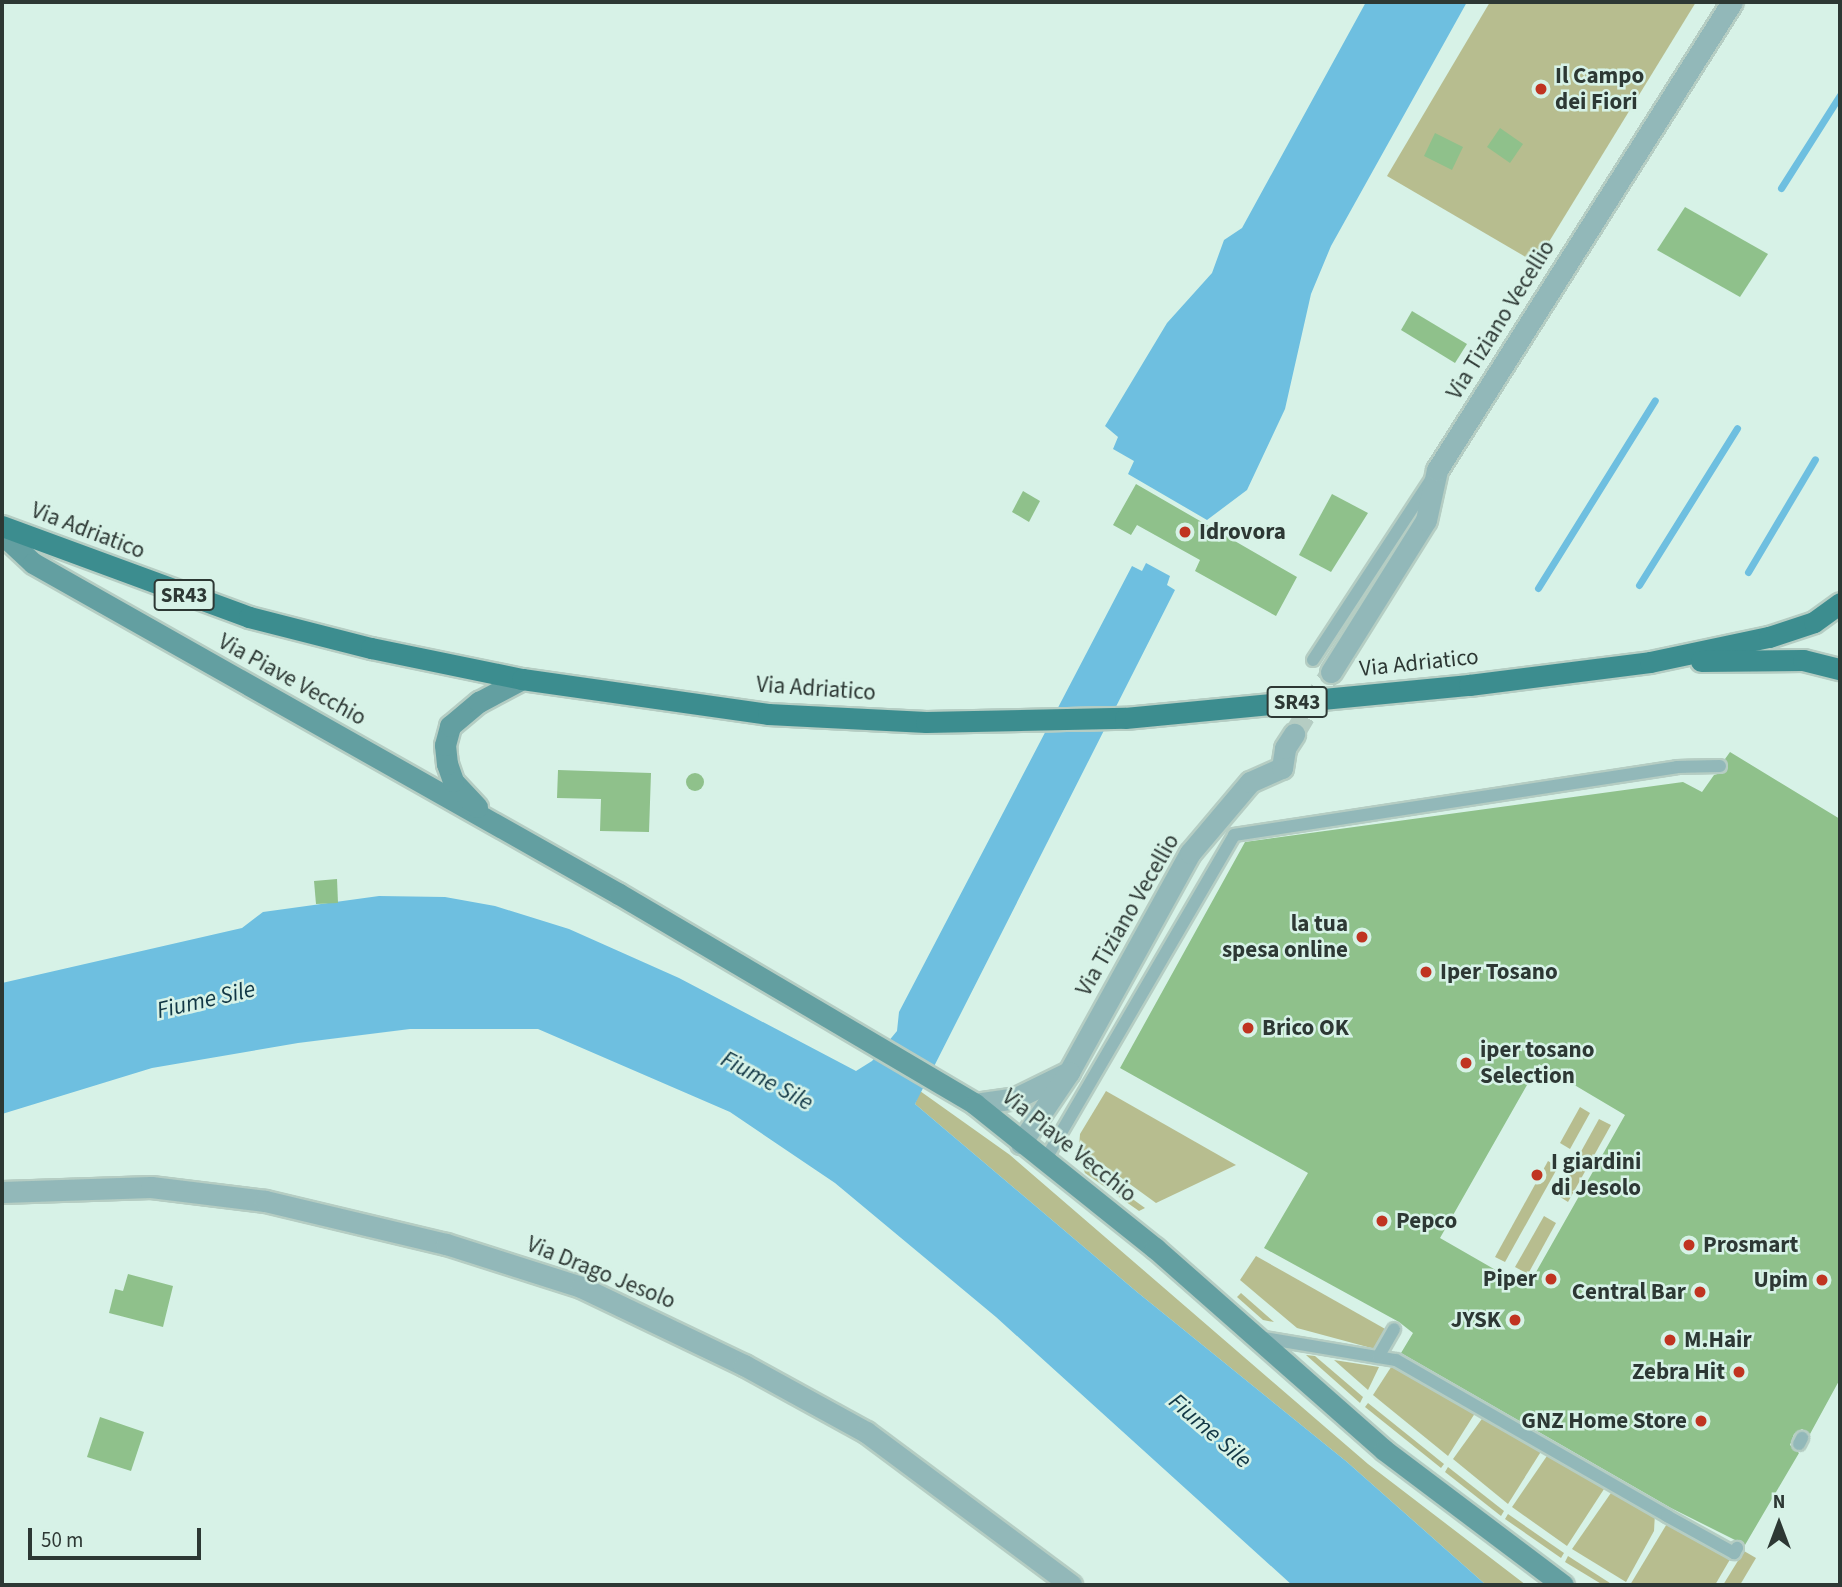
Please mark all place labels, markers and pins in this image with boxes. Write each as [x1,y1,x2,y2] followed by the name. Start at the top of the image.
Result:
[1555,62,1644,116] place label: Il Campo dei Fiori
[1533,81,1549,97] marker: Il Campo dei Fiori
[1199,518,1286,546] place label: Idrovora
[1177,524,1193,540] marker: Idrovora
[1222,910,1348,964] place label: la tua spesa online
[1354,929,1370,945] marker: la tua spesa online
[1440,958,1558,986] place label: Iper Tosano
[1418,964,1434,980] marker: Iper Tosano
[1262,1014,1349,1042] place label: Brico OK
[1240,1020,1256,1036] marker: Brico OK
[1480,1036,1594,1090] place label: iper tosano Selection
[1458,1055,1474,1071] marker: iper tosano Selection
[1551,1148,1641,1202] place label: I giardini di Jesolo
[1529,1167,1545,1183] marker: I giardini di Jesolo
[1396,1207,1457,1235] place label: Pepco
[1374,1213,1390,1229] marker: Pepco
[1703,1231,1798,1259] place label: Prosmart
[1681,1237,1697,1253] marker: Prosmart
[1483,1265,1537,1293] place label: Piper
[1753,1266,1808,1294] place label: Upim
[1543,1271,1559,1287] marker: Piper
[1814,1272,1830,1288] marker: Upim
[1572,1278,1686,1306] place label: Central Bar
[1692,1284,1708,1300] marker: Central Bar
[1451,1306,1501,1334] place label: JYSK
[1507,1312,1523,1328] marker: JYSK
[1684,1326,1752,1354] place label: M.Hair
[1662,1332,1678,1348] marker: M.Hair
[1632,1358,1725,1386] place label: Zebra Hit
[1731,1364,1747,1380] marker: Zebra Hit
[1521,1407,1687,1435] place label: GNZ Home Store
[1693,1413,1709,1429] marker: GNZ Home Store

